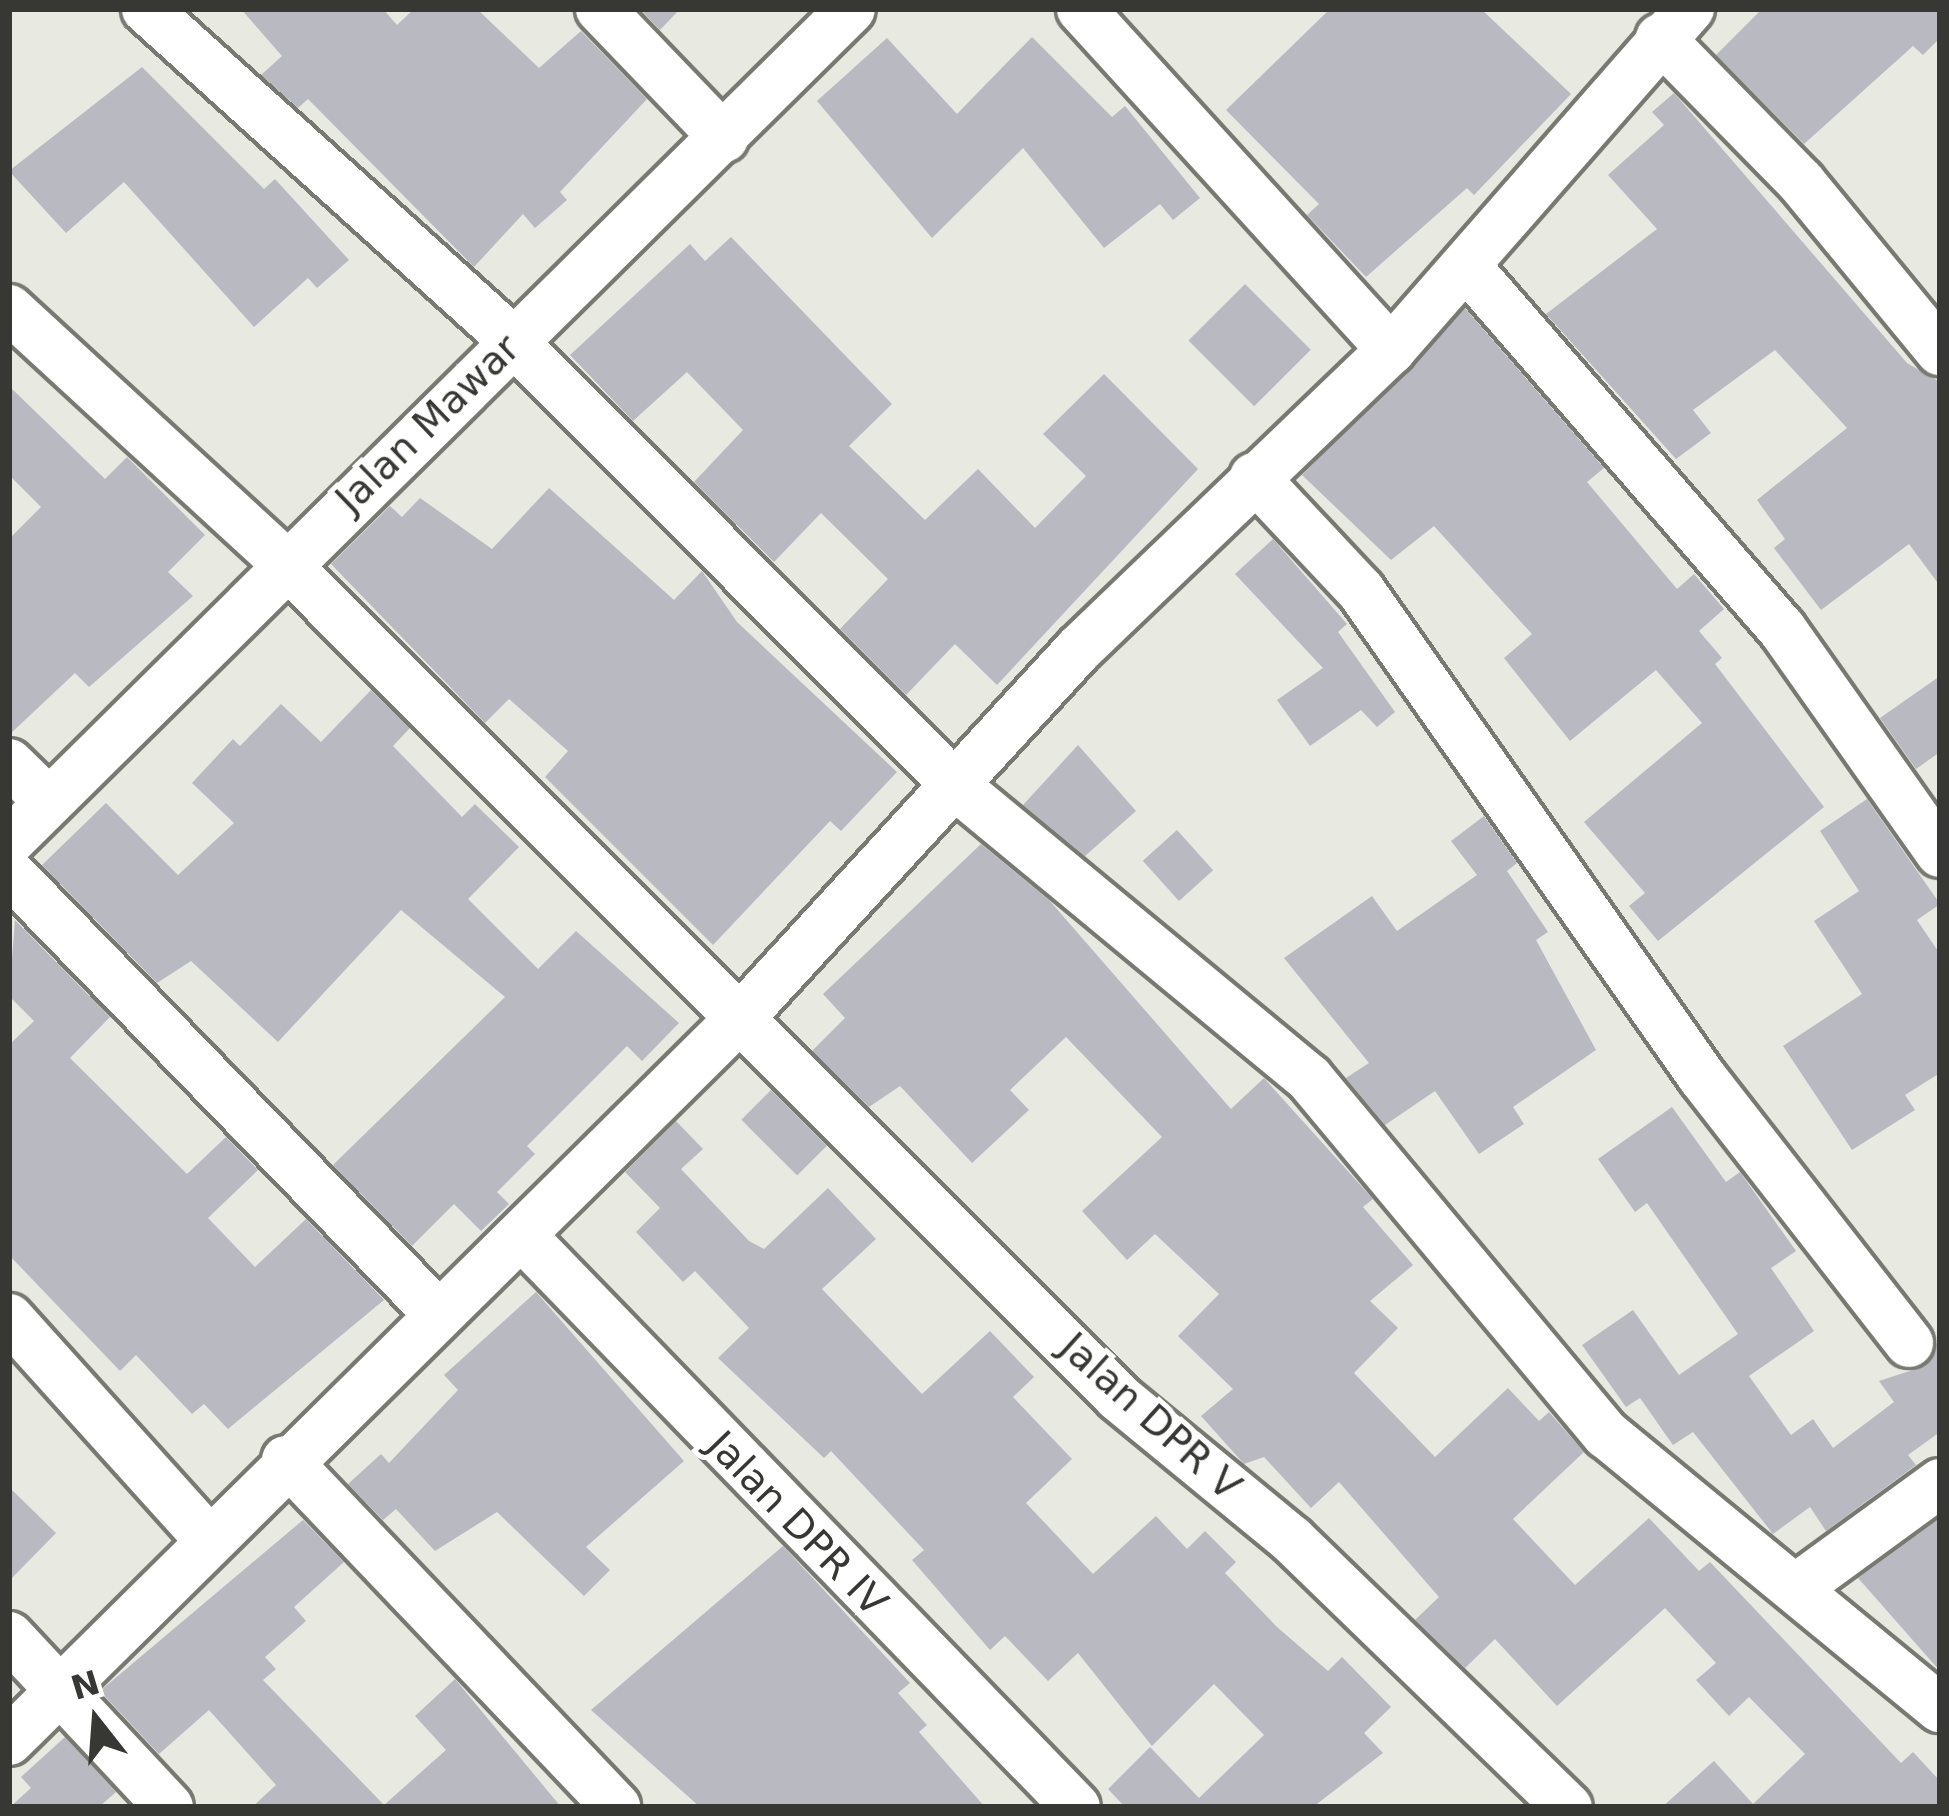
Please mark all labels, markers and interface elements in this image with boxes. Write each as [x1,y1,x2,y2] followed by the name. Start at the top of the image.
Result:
[327,325,529,523] street label: Jalan Mawar
[1050,1324,1250,1510] street label: Jalan DPR V
[697,1422,897,1626] street label: Jalan DPR IV
[36,1660,156,1780] north arrow
[66,1662,104,1708] text: N

